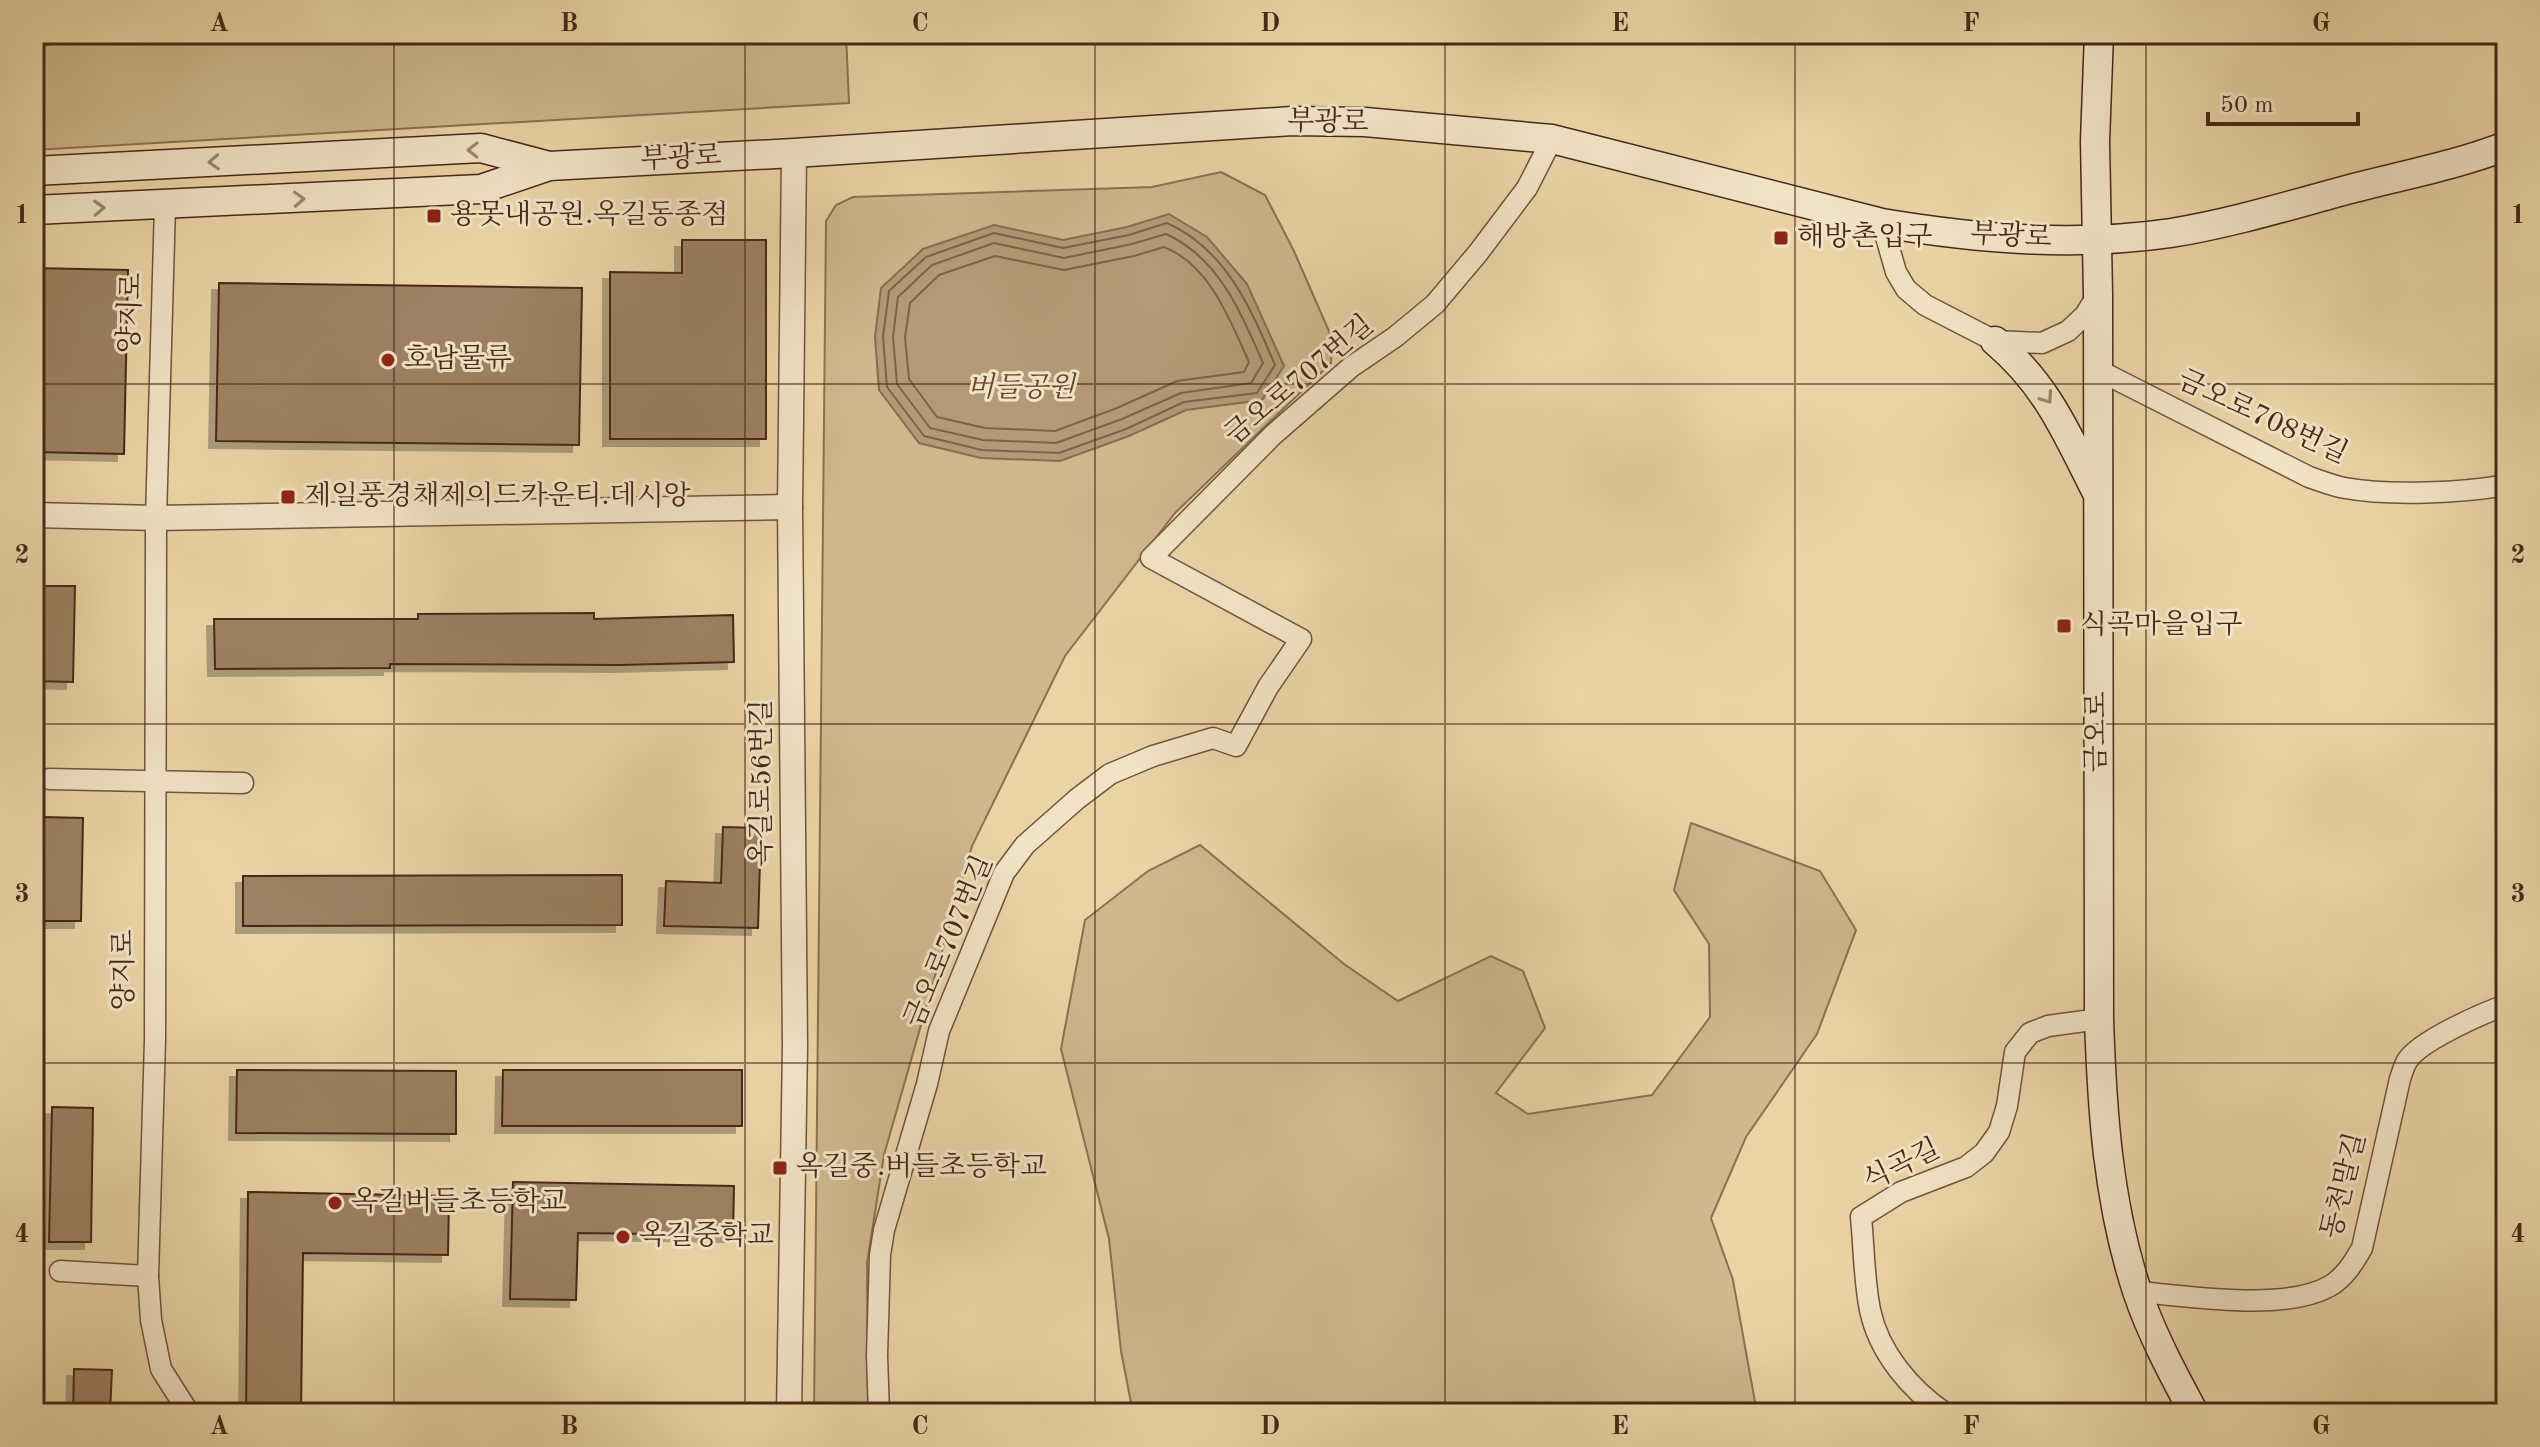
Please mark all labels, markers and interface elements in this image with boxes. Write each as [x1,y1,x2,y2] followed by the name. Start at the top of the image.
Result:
[209,11,229,37] text: A
[560,11,578,37] text: B
[911,11,929,37] text: C
[1260,11,1280,37] text: D
[1611,11,1629,37] text: E
[1962,11,1980,37] text: F
[2312,11,2330,37] text: G
[2208,76,2358,126] scale bar
[2220,94,2274,118] text: 50 m
[1287,106,1369,138] street label: 부광로
[466,141,479,158] one-way arrow
[640,141,722,175] street label: 부광로
[207,153,220,170] one-way arrow
[293,190,306,207] one-way arrow
[93,200,106,217] one-way arrow
[450,200,728,230] place label: 용못내공원.옥길동종점
[14,203,30,229] text: 1
[2510,203,2526,229] text: 1
[425,207,443,225] marker: 용못내공원.옥길동종점
[1970,219,2052,253] street label: 부광로
[1797,221,1932,252] place label: 해방촌입구
[1772,229,1790,247] marker: 해방촌입구
[115,272,147,354] street label: 양지로
[1219,310,1379,451] street label: 금오로707번길
[404,344,512,374] place label: 호남물류
[379,351,397,369] marker: 호남물류
[2173,365,2352,470] street label: 금오로708번길
[967,372,1077,403] park label: 버들공원
[2037,390,2052,404] one-way arrow
[304,481,691,511] place label: 제일풍경채제이드카운티.데시앙
[279,488,297,506] marker: 제일풍경채제이드카운티.데시앙
[14,543,30,569] text: 2
[2510,543,2526,569] text: 2
[2080,610,2242,640] place label: 식곡마을입구
[2055,617,2073,635] marker: 식곡마을입구
[2083,691,2112,773] street label: 금오로
[747,699,777,867] street label: 옥길로56번길
[899,851,999,1032] street label: 금오로707번길
[14,882,30,908] text: 3
[2510,882,2526,908] text: 3
[109,929,139,1011] street label: 양지로
[2316,1130,2372,1242] street label: 동천말길
[1859,1134,1945,1196] street label: 식곡길
[796,1152,1047,1182] place label: 옥길중.버들초등학교
[771,1159,789,1177] marker: 옥길중.버들초등학교
[351,1187,567,1217] place label: 옥길버들초등학교
[326,1194,344,1212] marker: 옥길버들초등학교
[639,1221,774,1251] place label: 옥길중학교
[14,1222,30,1248] text: 4
[2510,1222,2526,1248] text: 4
[614,1228,632,1246] marker: 옥길중학교
[209,1414,229,1440] text: A
[560,1414,578,1440] text: B
[911,1414,929,1440] text: C
[1260,1414,1280,1440] text: D
[1611,1414,1629,1440] text: E
[1962,1414,1980,1440] text: F
[2312,1414,2330,1440] text: G

